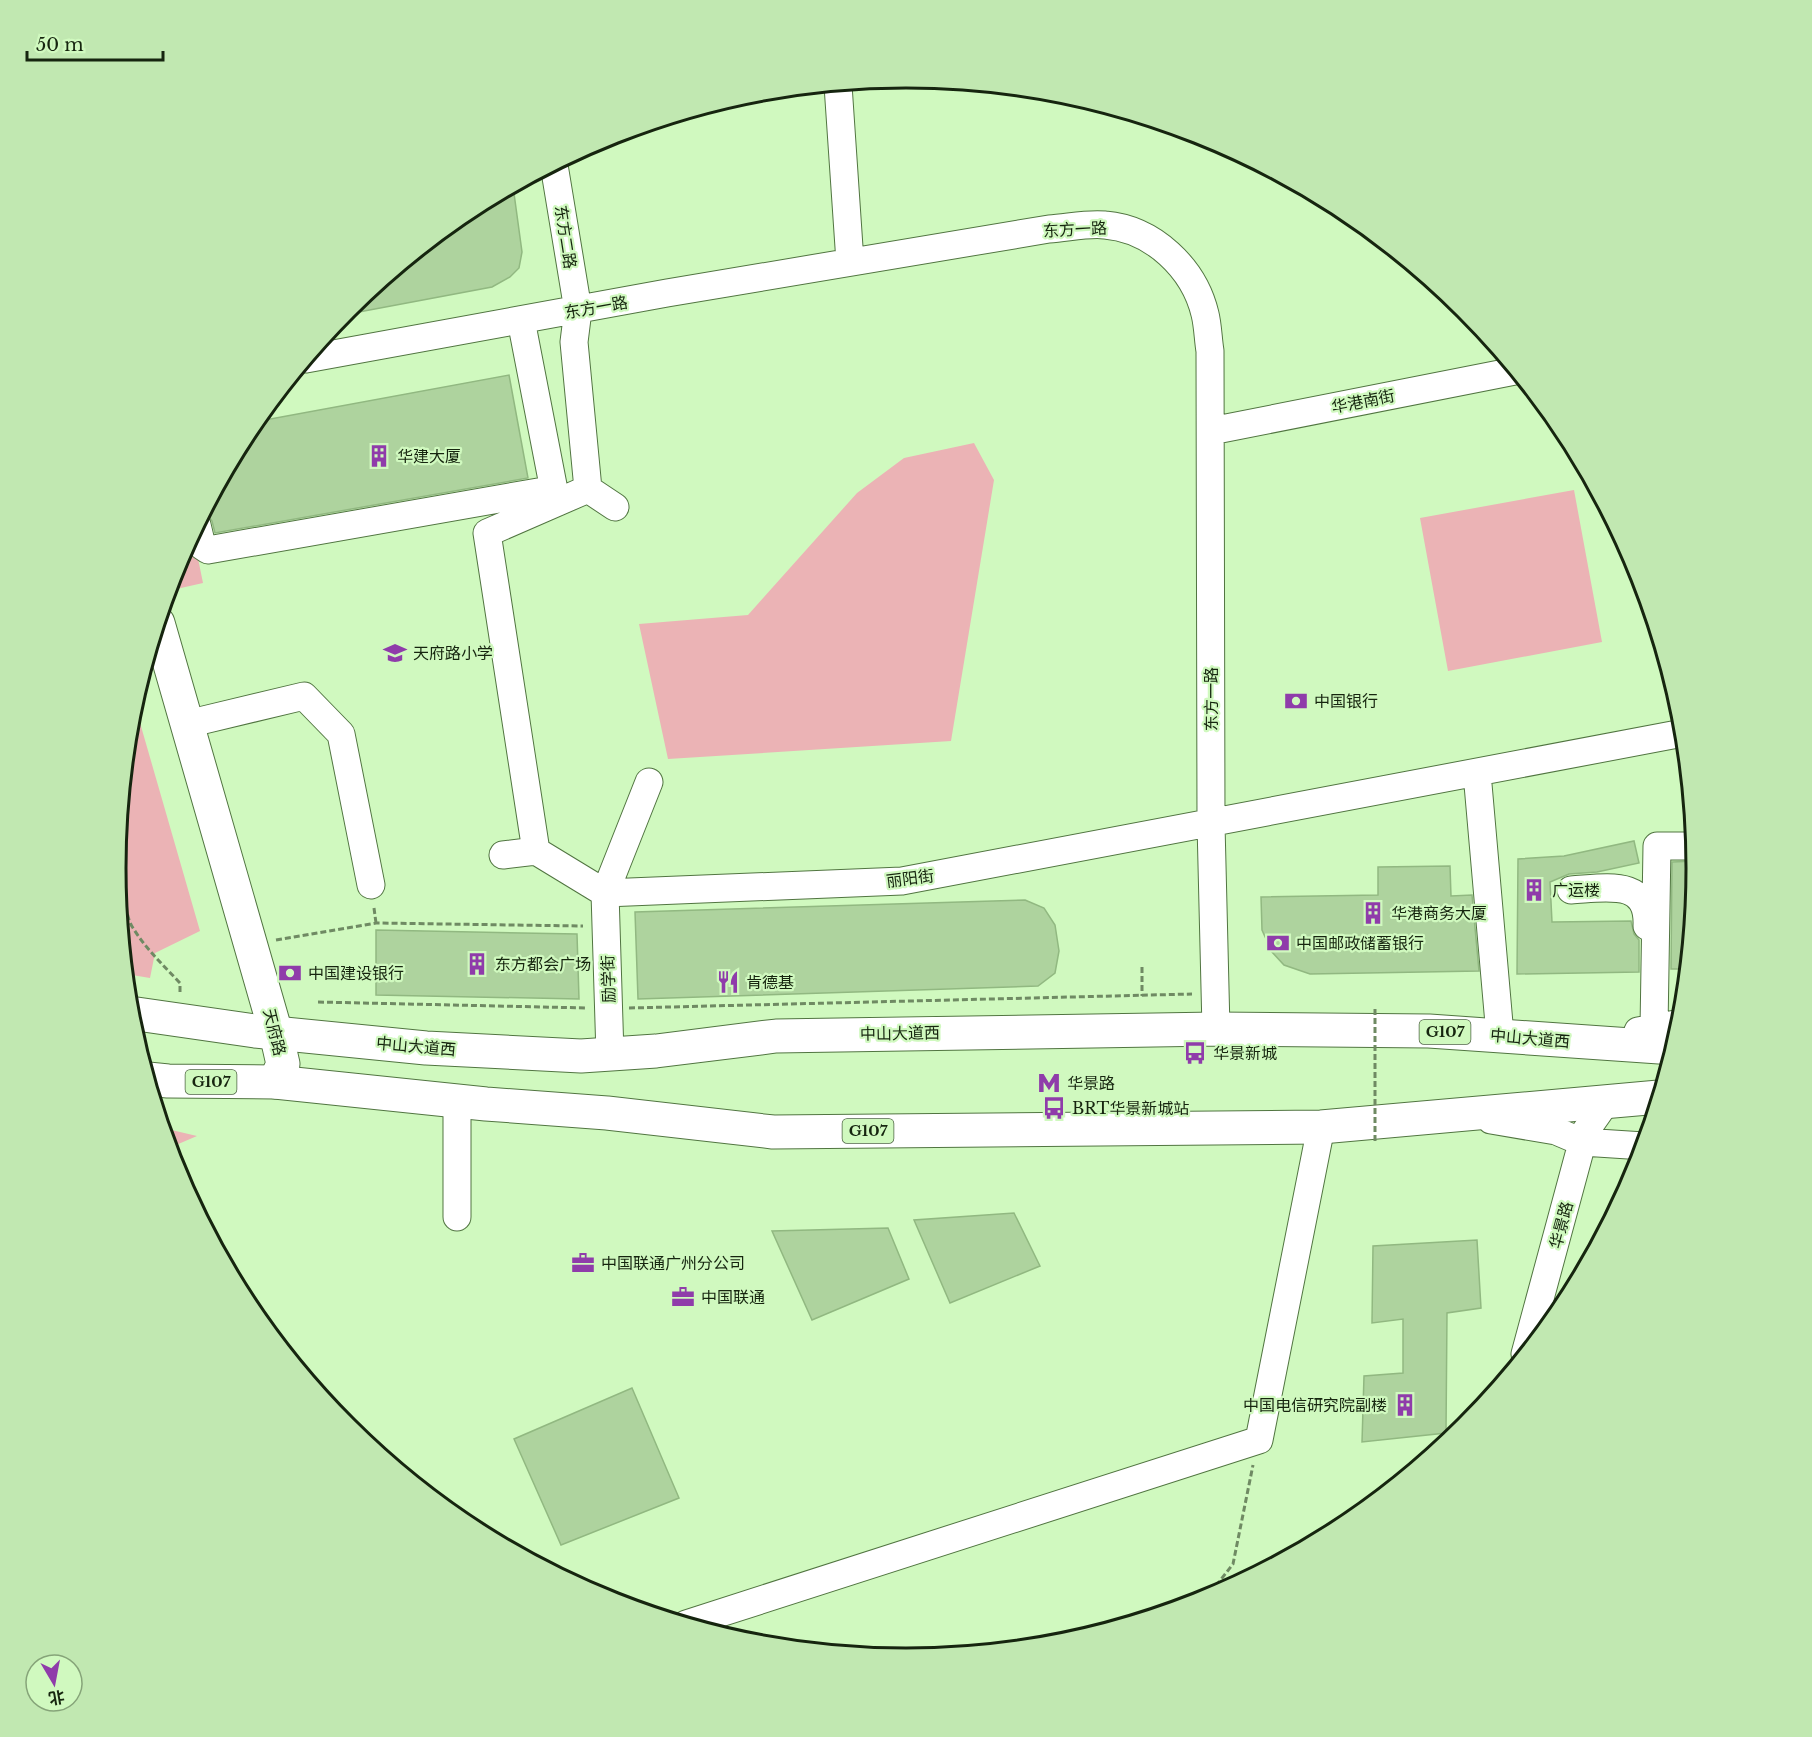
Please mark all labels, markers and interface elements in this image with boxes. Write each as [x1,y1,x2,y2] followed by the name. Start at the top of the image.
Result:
[27,24,164,62] scale bar
[36,34,84,56] text: 50 m
[551,204,581,270] street label: 东方二路
[1043,217,1107,241] street label: 东方一路
[563,292,629,322] street label: 东方一路
[1330,385,1396,417] street label: 华港南街
[366,443,392,469] building icon: 华建大厦
[397,446,461,466] place label: 华建大厦
[382,640,408,666] school or university icon: 天府路小学
[413,643,493,663] place label: 天府路小学
[1201,667,1221,731] street label: 东方一路
[1283,688,1309,714] bank icon: 中国银行
[1314,691,1378,711] place label: 中国银行
[885,865,935,891] street label: 丽阳街
[1521,877,1547,903] building icon: 广运楼
[1552,880,1600,900] place label: 广运楼
[1360,900,1386,926] building icon: 华港商务大厦
[1391,903,1487,923] place label: 华港商务大厦
[1265,930,1291,956] bank icon: 中国邮政储蓄银行
[1296,933,1424,953] place label: 中国邮政储蓄银行
[464,951,490,977] building icon: 东方都会广场
[495,954,591,974] place label: 东方都会广场
[597,955,619,1003] street label: 励学街
[277,960,303,986] bank icon: 中国建设银行
[308,963,404,983] place label: 中国建设银行
[715,969,741,995] restaurant icon: 肯德基
[746,972,794,992] place label: 肯德基
[259,1006,291,1058] street label: 天府路
[1420,1020,1470,1044] road number: G107
[860,1022,940,1044] street label: 中山大道西
[1489,1025,1571,1051] street label: 中山大道西
[375,1033,457,1059] street label: 中山大道西
[1182,1040,1208,1066] bus stop icon: 华景新城
[1213,1043,1277,1063] place label: 华景新城
[186,1070,236,1094] road number: G107
[1036,1070,1062,1096] metro station icon: 华景路
[1067,1073,1115,1093] place label: 华景路
[1041,1095,1067,1121] bus stop icon: BRT华景新城站
[1072,1098,1189,1118] place label: BRT华景新城站
[842,1119,894,1143] road number: G107
[1545,1199,1577,1251] street label: 华景路
[570,1250,596,1276] office icon: 中国联通广州分公司
[601,1253,745,1273] place label: 中国联通广州分公司
[670,1284,696,1310] office icon: 中国联通
[701,1287,765,1307] place label: 中国联通
[1392,1392,1418,1418] building icon: 中国电信研究院副楼
[1243,1395,1387,1415] place label: 中国电信研究院副楼
[24,1653,84,1713] north arrow
[47,1687,66,1709] text: 北

